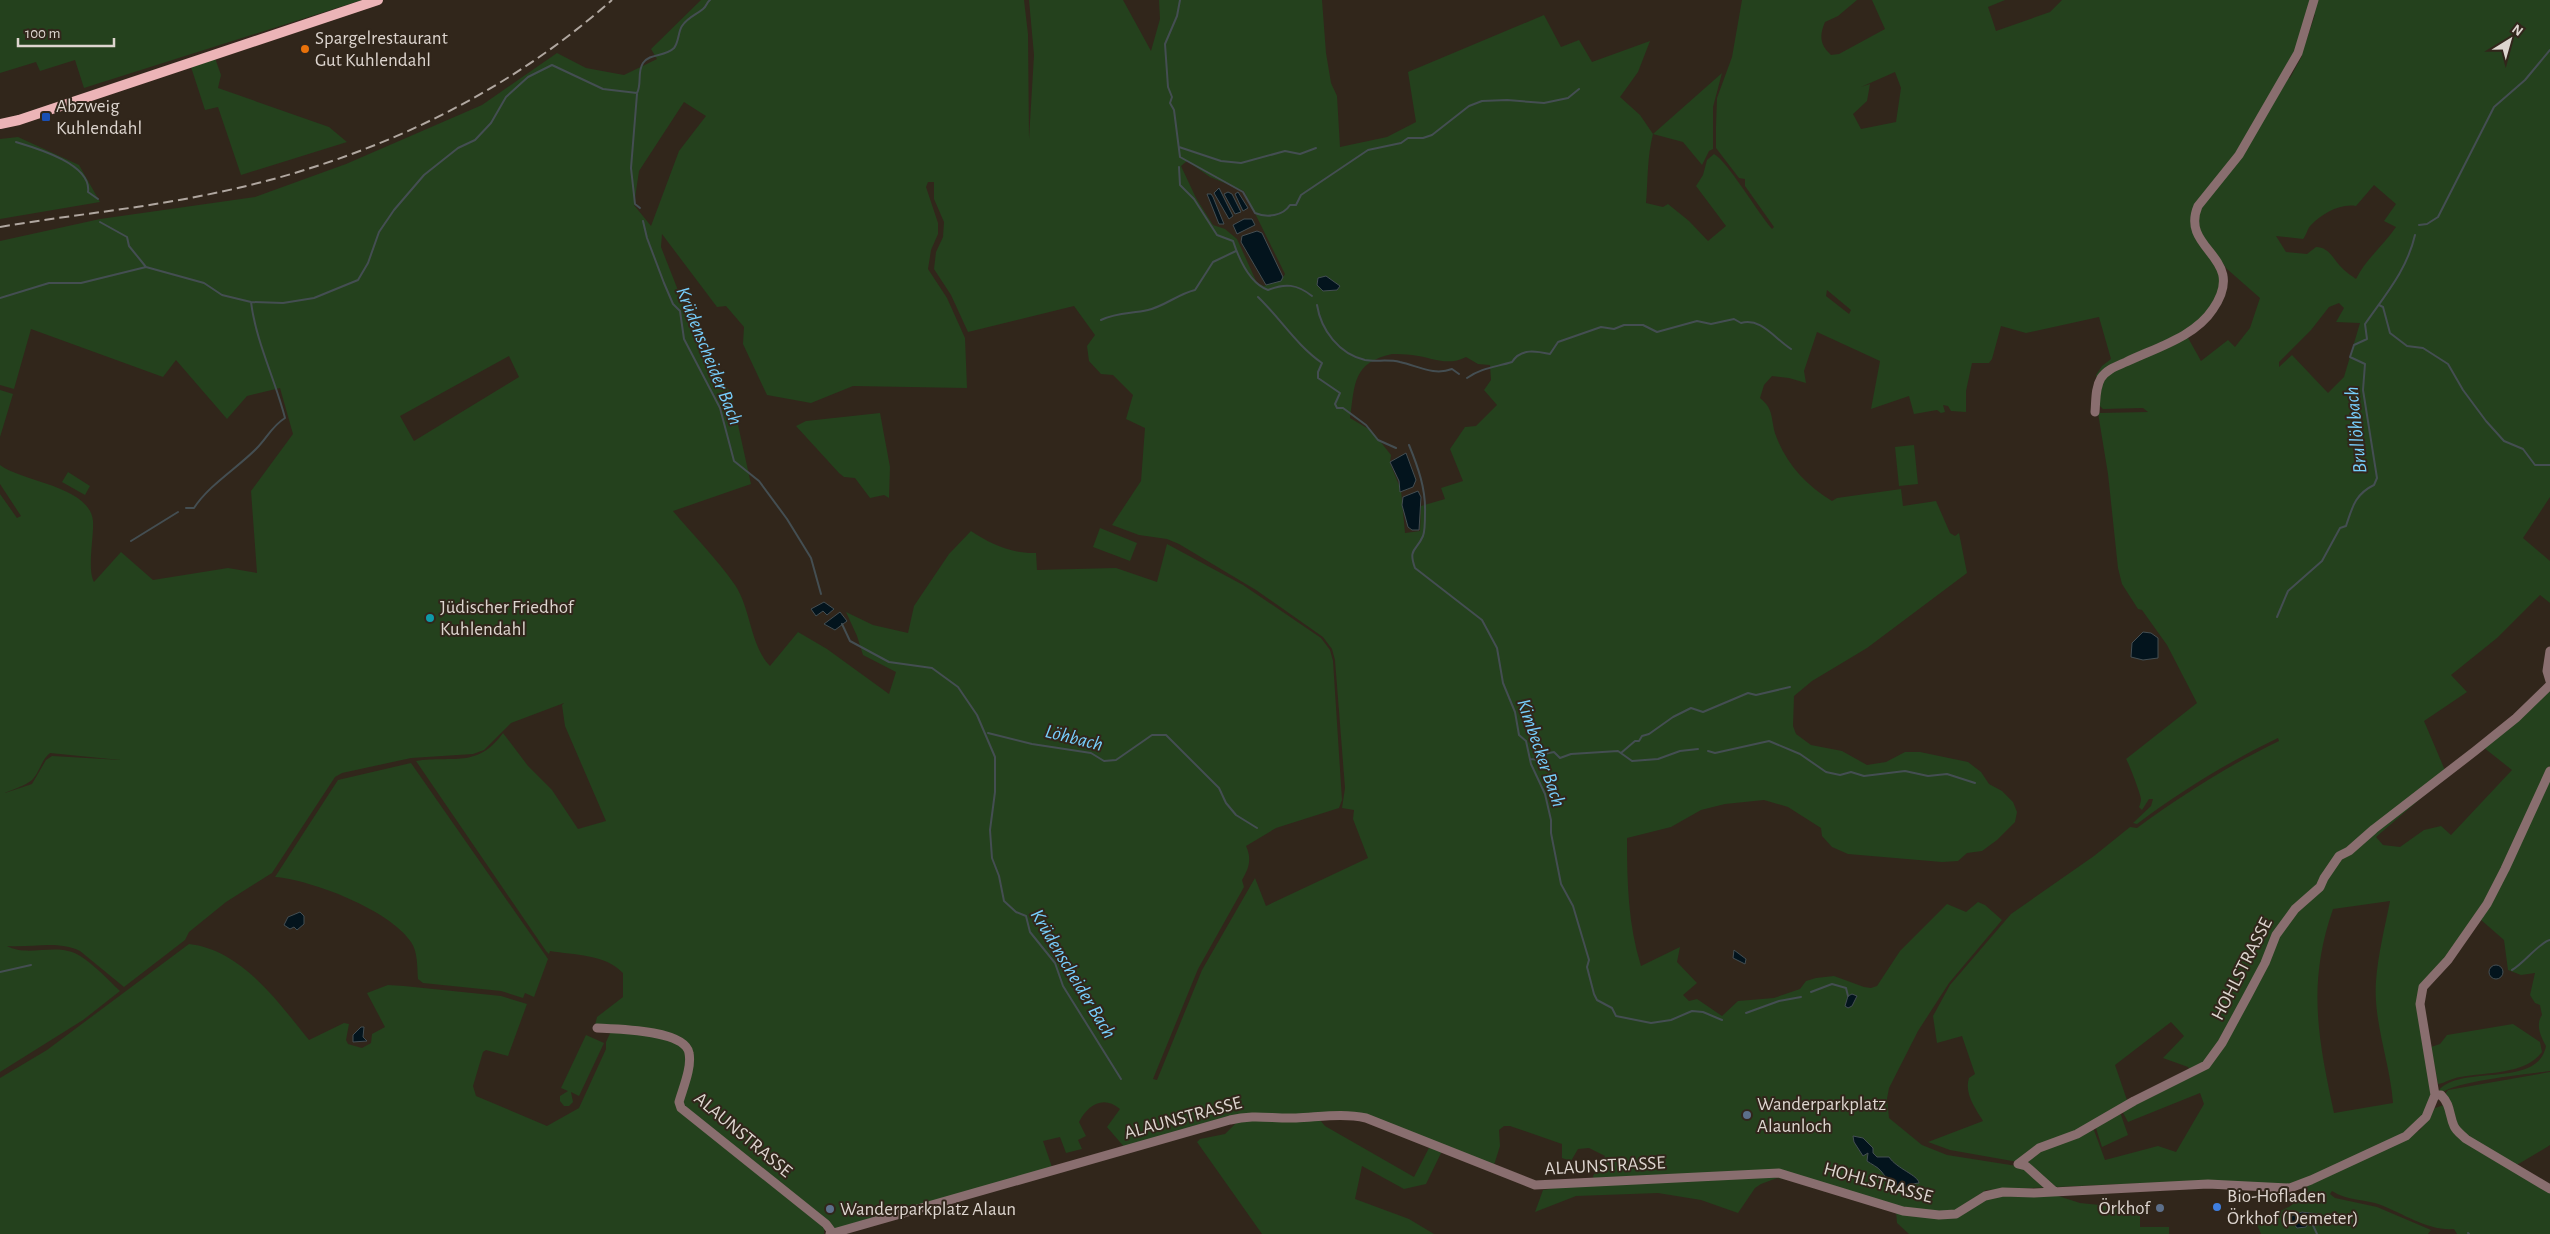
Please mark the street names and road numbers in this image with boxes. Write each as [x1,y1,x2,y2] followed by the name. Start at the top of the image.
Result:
[2208,915,2276,1023] street label: HOHLSTRASSE
[691,1089,795,1181] street label: ALAUNSTRASSE
[1122,1093,1244,1143] street label: ALAUNSTRASSE
[1544,1153,1666,1179] street label: ALAUNSTRASSE
[1821,1159,1935,1207] street label: HOHLSTRASSE

